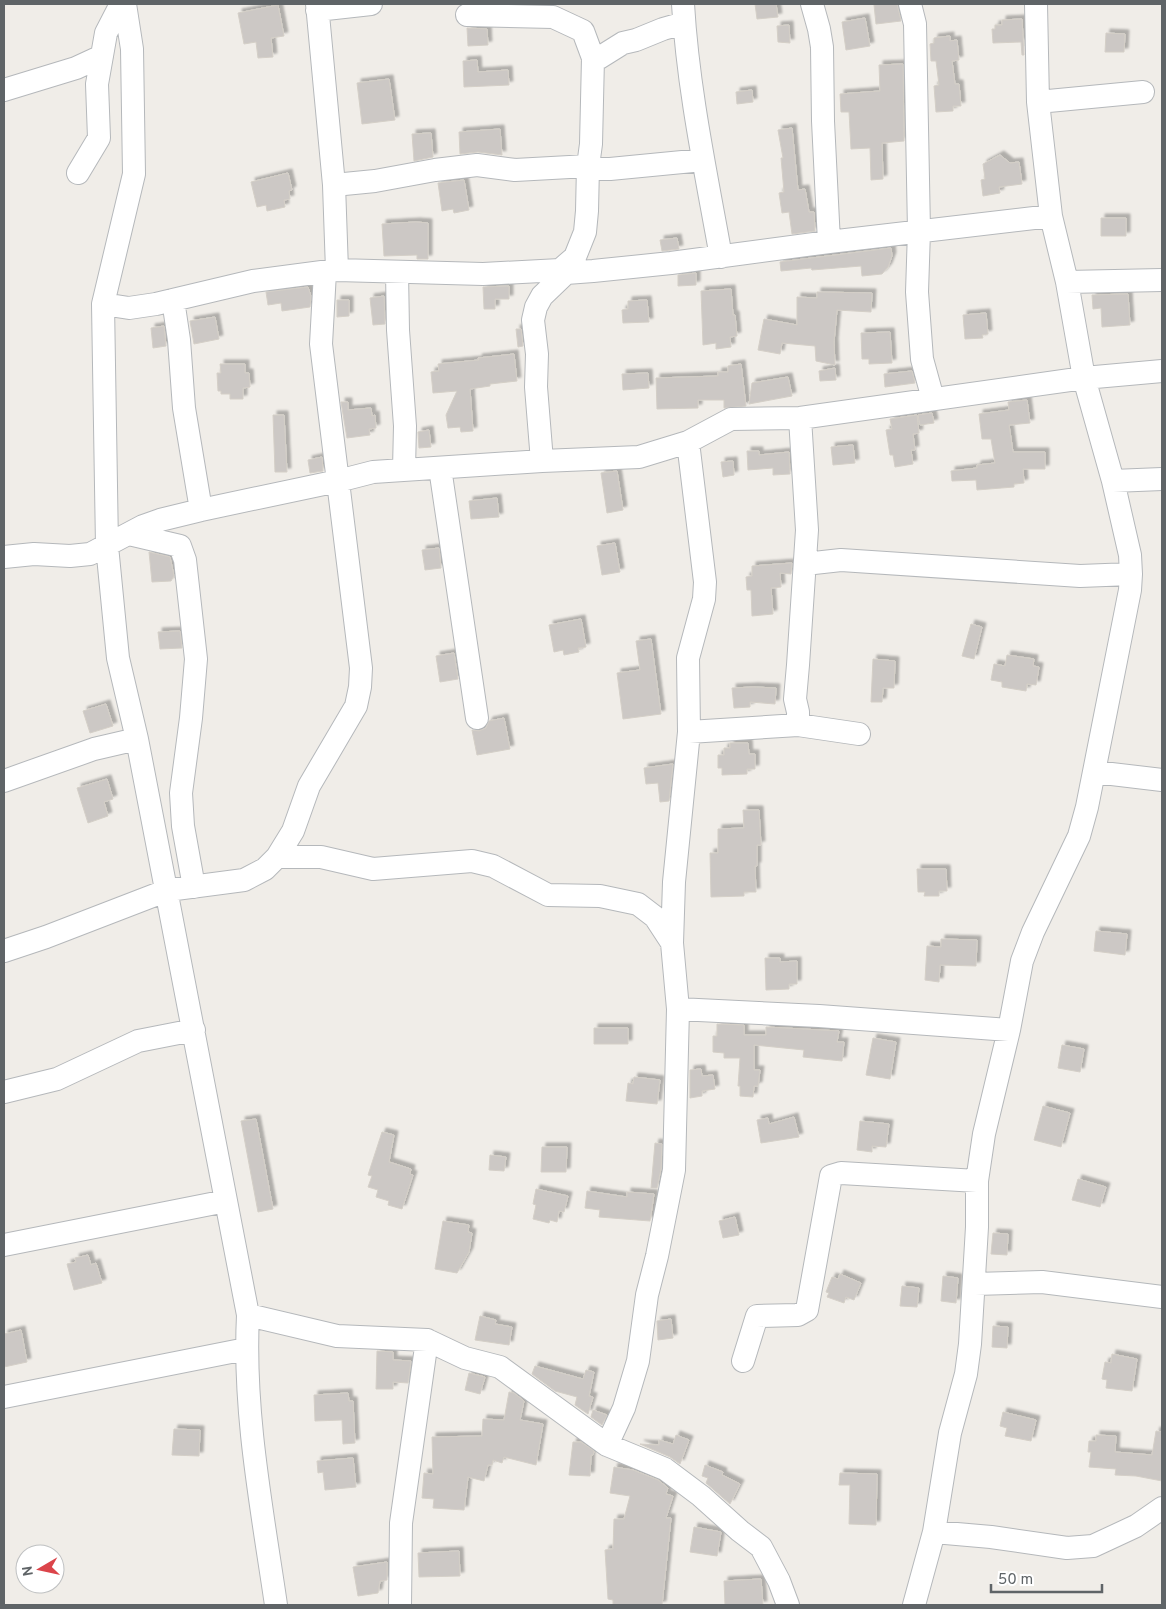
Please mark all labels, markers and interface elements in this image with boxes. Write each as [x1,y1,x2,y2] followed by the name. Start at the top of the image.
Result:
[15,1544,65,1594] north arrow
[991,1562,1102,1594] scale bar
[19,1564,38,1577] text: N
[998,1571,1033,1590] text: 50 m

